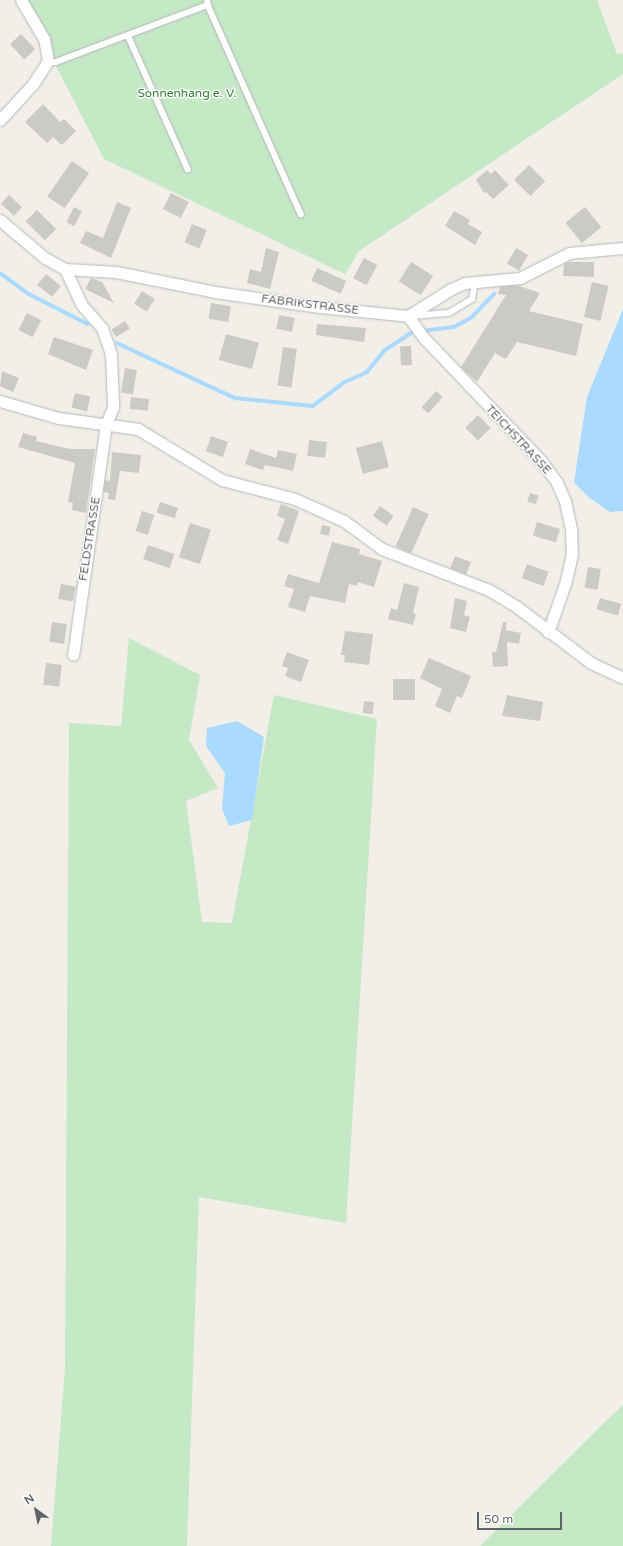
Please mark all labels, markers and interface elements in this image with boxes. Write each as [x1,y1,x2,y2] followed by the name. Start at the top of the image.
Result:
[137,87,237,101] park label: Sonnenhang e. V.
[260,292,360,318] street label: FABRIKSTRASSE
[482,402,554,478] street label: TEICHSTRASSE
[76,496,104,582] street label: FELDSTRASSE
[16,1490,56,1530] north arrow
[22,1492,36,1507] text: N
[479,1504,564,1530] scale bar
[484,1512,513,1526] text: 50 m

